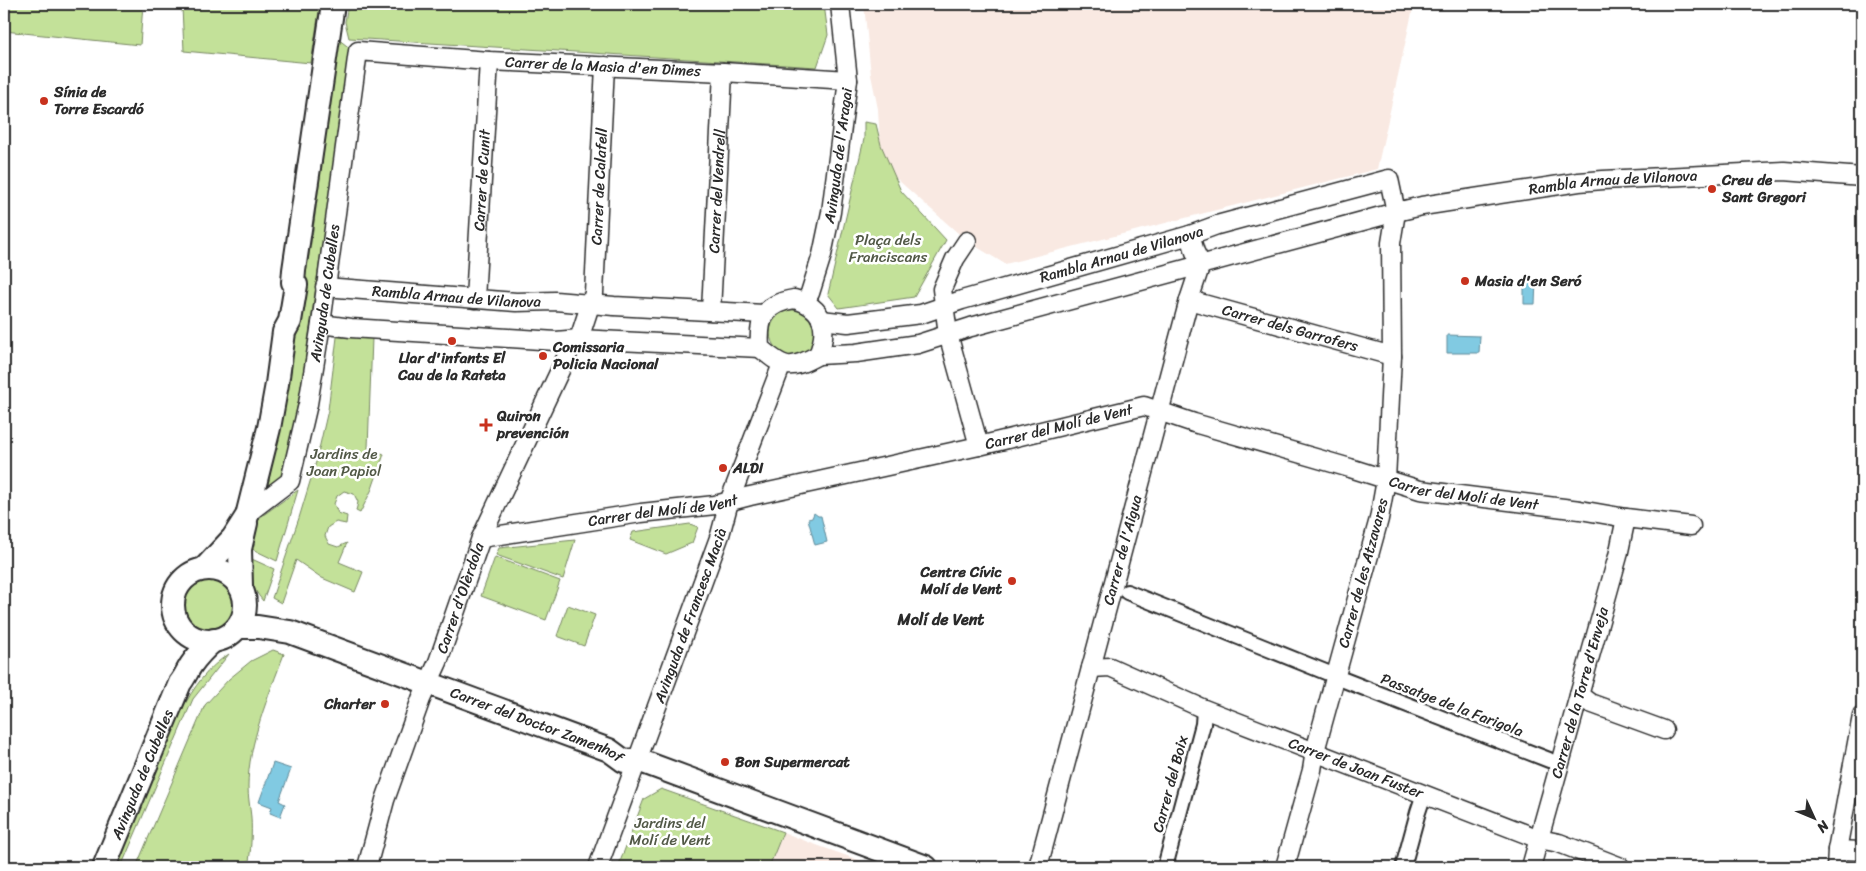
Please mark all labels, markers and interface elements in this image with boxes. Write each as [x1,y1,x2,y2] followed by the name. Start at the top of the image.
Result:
[505,49,702,84] street label: Carrer de la Masia d'en Dimes
[53,79,144,122] place label: Sínia de Torre Escardó
[816,85,860,227] street label: Avinguda de l'Aragai
[38,95,50,107] marker: Sínia de Torre Escardó
[583,127,615,246] street label: Carrer de Calafell
[466,128,498,232] street label: Carrer de Cunit
[701,128,733,254] street label: Carrer del Vendrell
[1527,162,1698,203] street label: Rambla Arnau de Vilanova
[1721,167,1807,210] place label: Creu de Sant Gregori
[1706,183,1718,195] marker: Creu de Sant Gregori
[1037,218,1208,290] street label: Rambla Arnau de Vilanova
[302,222,347,365] street label: Avinguda de Cubelles
[849,227,927,270] park label: Plaça dels Franciscans
[1474,268,1582,294] place label: Masia d'en Seró
[1459,275,1471,287] marker: Masia d'en Seró
[371,278,542,315] street label: Rambla Arnau de Vilanova
[1219,297,1361,359] street label: Carrer dels Garrofers
[552,334,659,377] place label: Comissaria Policia Nacional
[446,335,458,347] marker: Llar d'infants El Cau de la Rateta
[397,345,506,388] place label: Llar d'infants El Cau de la Rateta
[537,350,549,362] marker: Comissaria Policia Nacional
[982,396,1136,457] street label: Carrer del Molí de Vent
[496,403,570,446] place label: Quiron prevención
[479,418,493,432] marker: Quiron prevención
[306,441,382,484] park label: Jardins de Joan Papiol
[732,455,764,481] place label: ALDI
[717,462,729,474] marker: ALDI
[1386,468,1541,518] street label: Carrer del Molí de Vent
[586,486,742,534] street label: Carrer del Molí de Vent
[1095,492,1150,608] street label: Carrer de l'Aigua
[1330,495,1396,651] street label: Carrer de les Atzavares
[646,525,734,708] street label: Avinguda de Francesc Macià
[429,539,492,657] street label: Carrer d'Olèrdola
[919,559,1003,602] place label: Centre Cívic Molí de Vent
[1006,575,1018,587] marker: Centre Cívic Molí de Vent
[1543,604,1616,781] street label: Carrer de la Torre d'Enveja
[897,605,984,634] district label: Molí de Vent
[1377,666,1528,744] street label: Passatge de la Farigola
[447,679,630,770] street label: Carrer del Doctor Zamenhof
[323,691,377,717] place label: Charter
[379,698,391,710] marker: Charter
[103,705,181,845] street label: Avinguda de Cubelles
[1285,730,1428,806] street label: Carrer de Joan Fuster
[1145,732,1195,835] street label: Carrer del Boix
[735,749,850,775] place label: Bon Supermercat
[719,756,731,768] marker: Bon Supermercat
[1788,794,1838,844] north arrow
[629,810,711,853] park label: Jardins del Molí de Vent
[1810,814,1836,839] text: N

